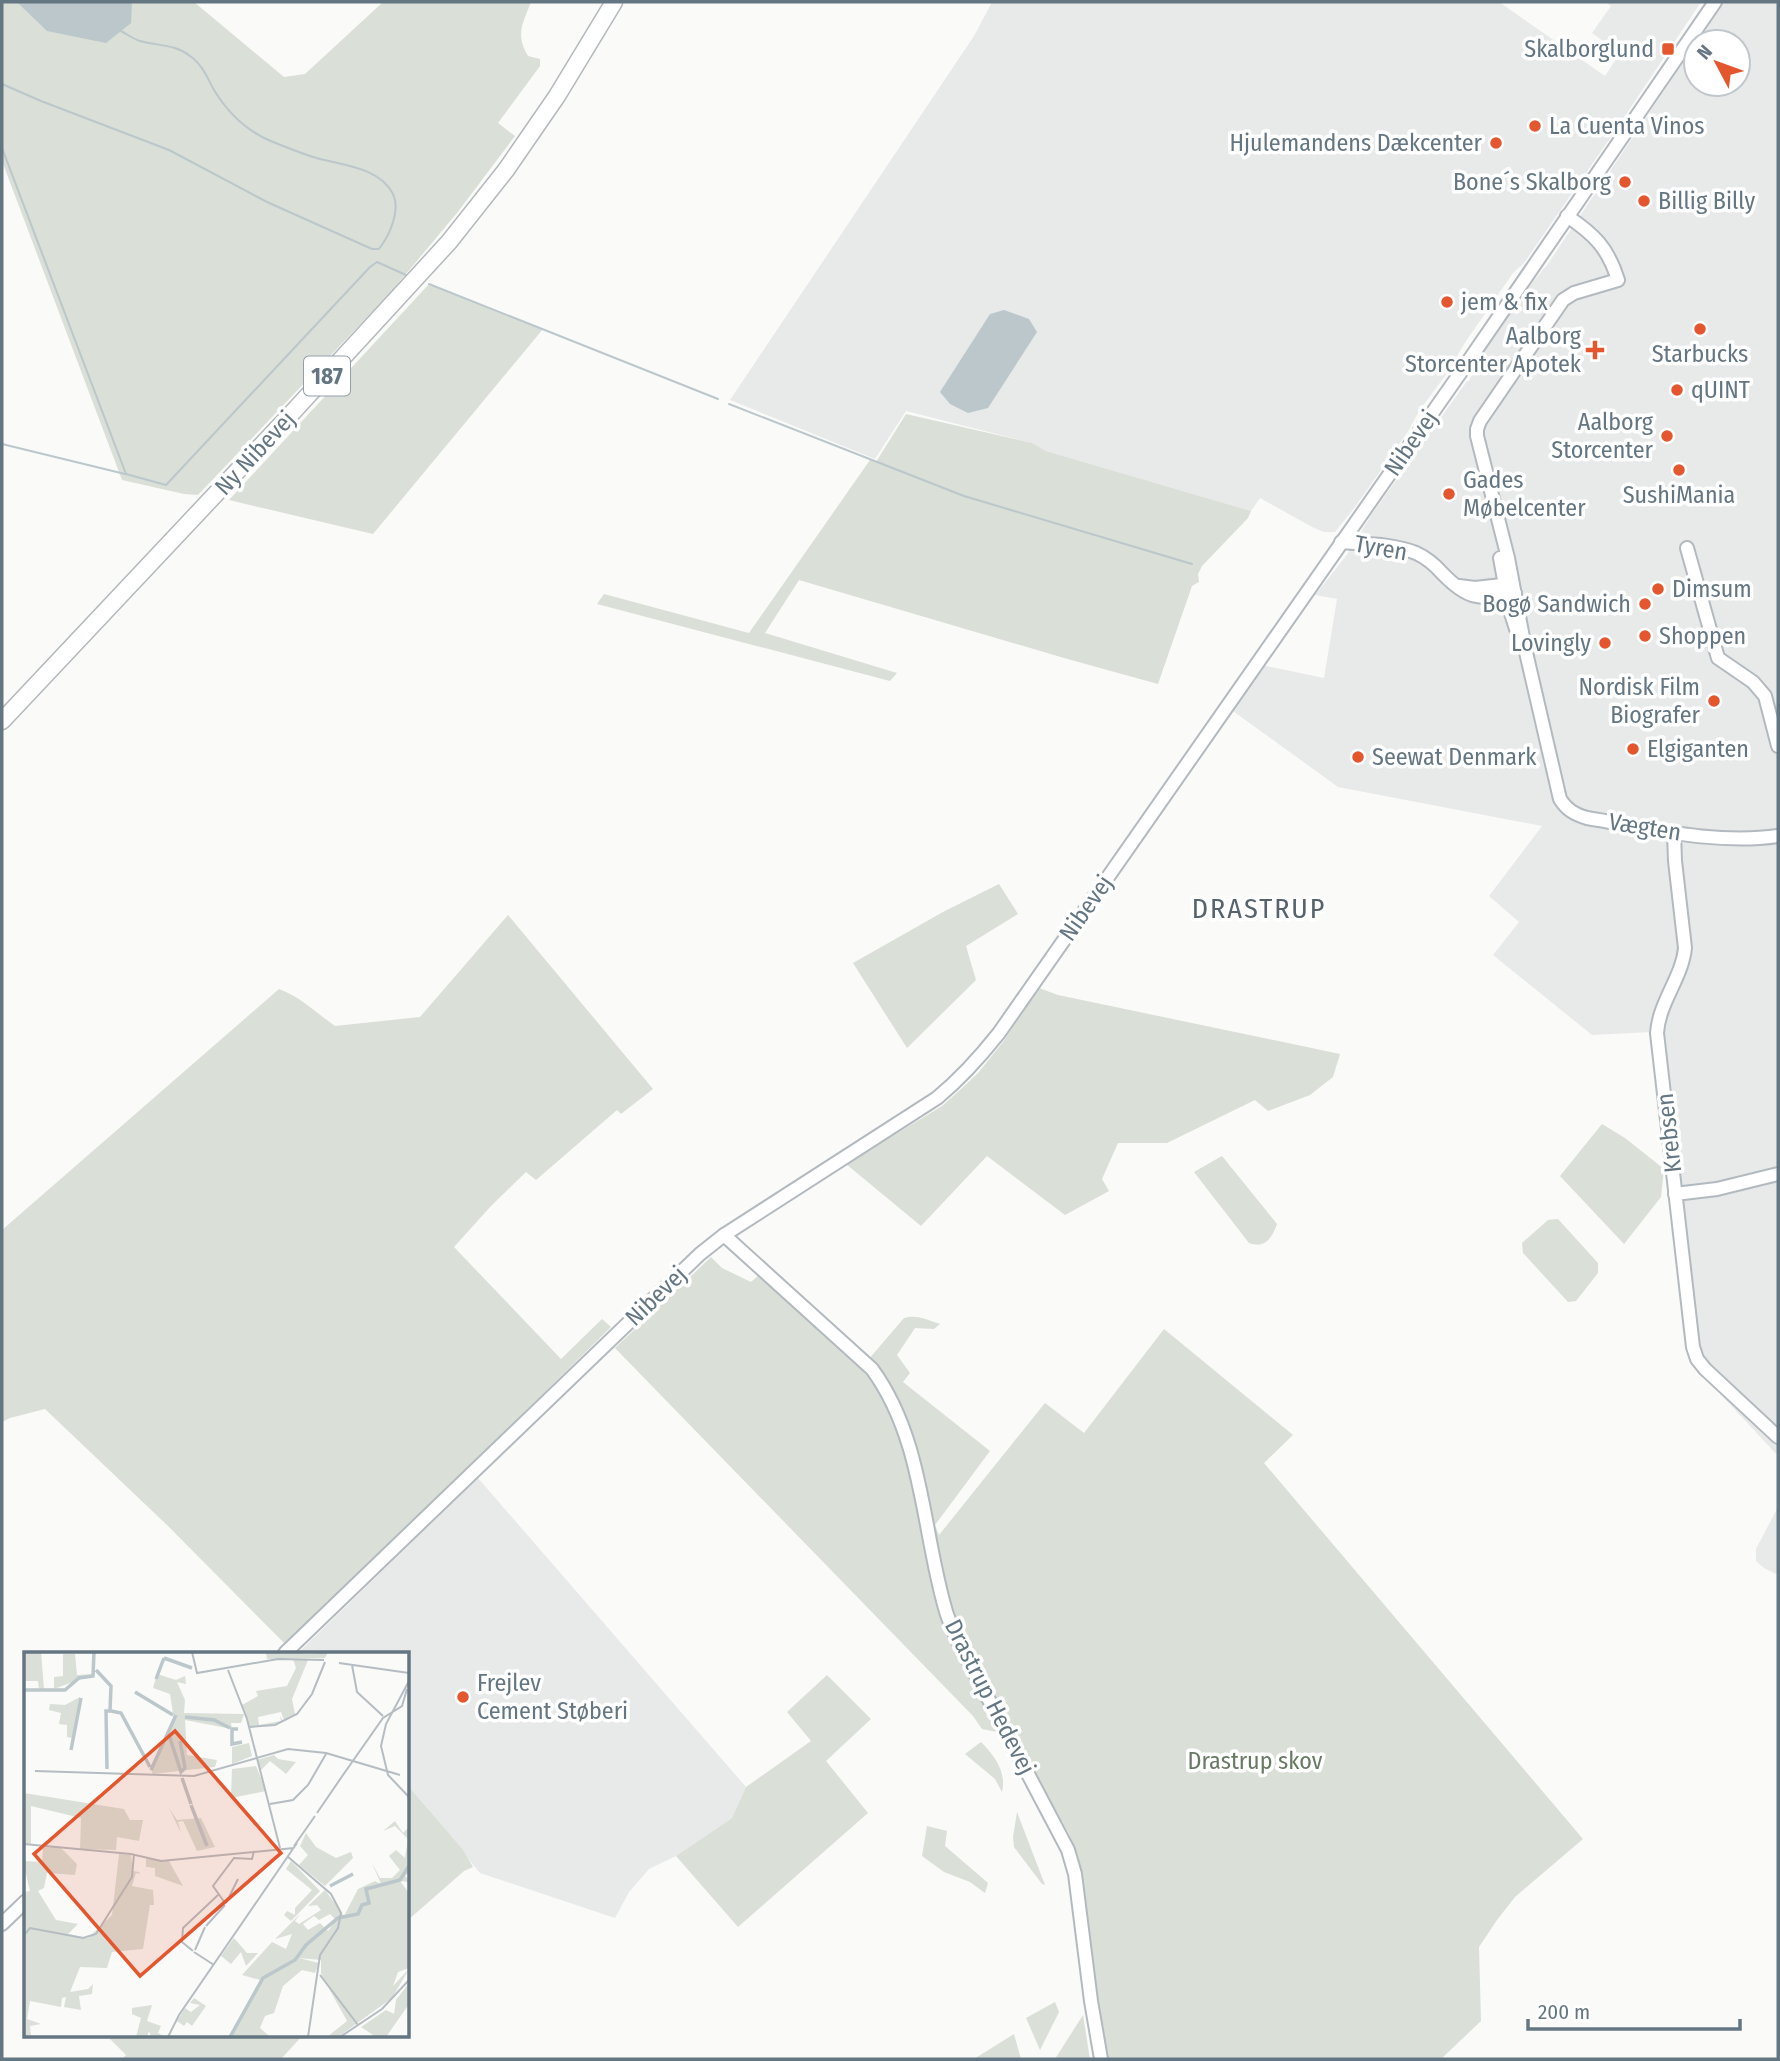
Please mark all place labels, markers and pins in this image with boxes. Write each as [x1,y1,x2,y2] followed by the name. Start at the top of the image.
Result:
[1524,35,1654,63] place label: Skalborglund
[1660,41,1676,57] marker: Skalborglund
[1549,112,1705,140] place label: La Cuenta Vinos
[1527,118,1543,134] marker: La Cuenta Vinos
[1229,129,1483,157] place label: Hjulemandens Dækcenter
[1488,135,1504,151] marker: Hjulemandens Dækcenter
[1453,168,1612,196] place label: Bone´s Skalborg
[1617,174,1633,190] marker: Bone´s Skalborg
[1658,187,1755,215] place label: Billig Billy
[1636,193,1652,209] marker: Billig Billy
[1460,288,1548,316] place label: jem & fix
[1439,294,1455,310] marker: jem & fix
[1692,321,1708,337] marker: Starbucks
[1405,322,1582,378] place label: Aalborg Storcenter Apotek
[1652,340,1748,368] place label: Starbucks
[1587,342,1603,358] marker: Aalborg Storcenter Apotek
[1691,376,1750,404] place label: qUINT
[1669,382,1685,398] marker: qUINT
[1551,408,1654,464] place label: Aalborg Storcenter
[1659,428,1675,444] marker: Aalborg Storcenter
[1671,462,1687,478] marker: SushiMania
[1463,466,1586,522] place label: Gades Møbelcenter
[1623,481,1735,509] place label: SushiMania
[1441,486,1457,502] marker: Gades Møbelcenter
[1672,575,1752,603] place label: Dimsum
[1650,581,1666,597] marker: Dimsum
[1482,590,1631,618] place label: Bogø Sandwich
[1637,596,1653,612] marker: Bogø Sandwich
[1659,622,1746,650] place label: Shoppen
[1637,628,1653,644] marker: Shoppen
[1511,629,1591,657] place label: Lovingly
[1597,635,1613,651] marker: Lovingly
[1579,673,1701,729] place label: Nordisk Film Biografer
[1706,693,1722,709] marker: Nordisk Film Biografer
[1647,735,1749,763] place label: Elgiganten
[1625,741,1641,757] marker: Elgiganten
[1372,743,1537,771] place label: Seewat Denmark
[1350,749,1366,765] marker: Seewat Denmark
[477,1669,628,1725] place label: Frejlev Cement Støberi
[455,1689,471,1705] marker: Frejlev Cement Støberi

